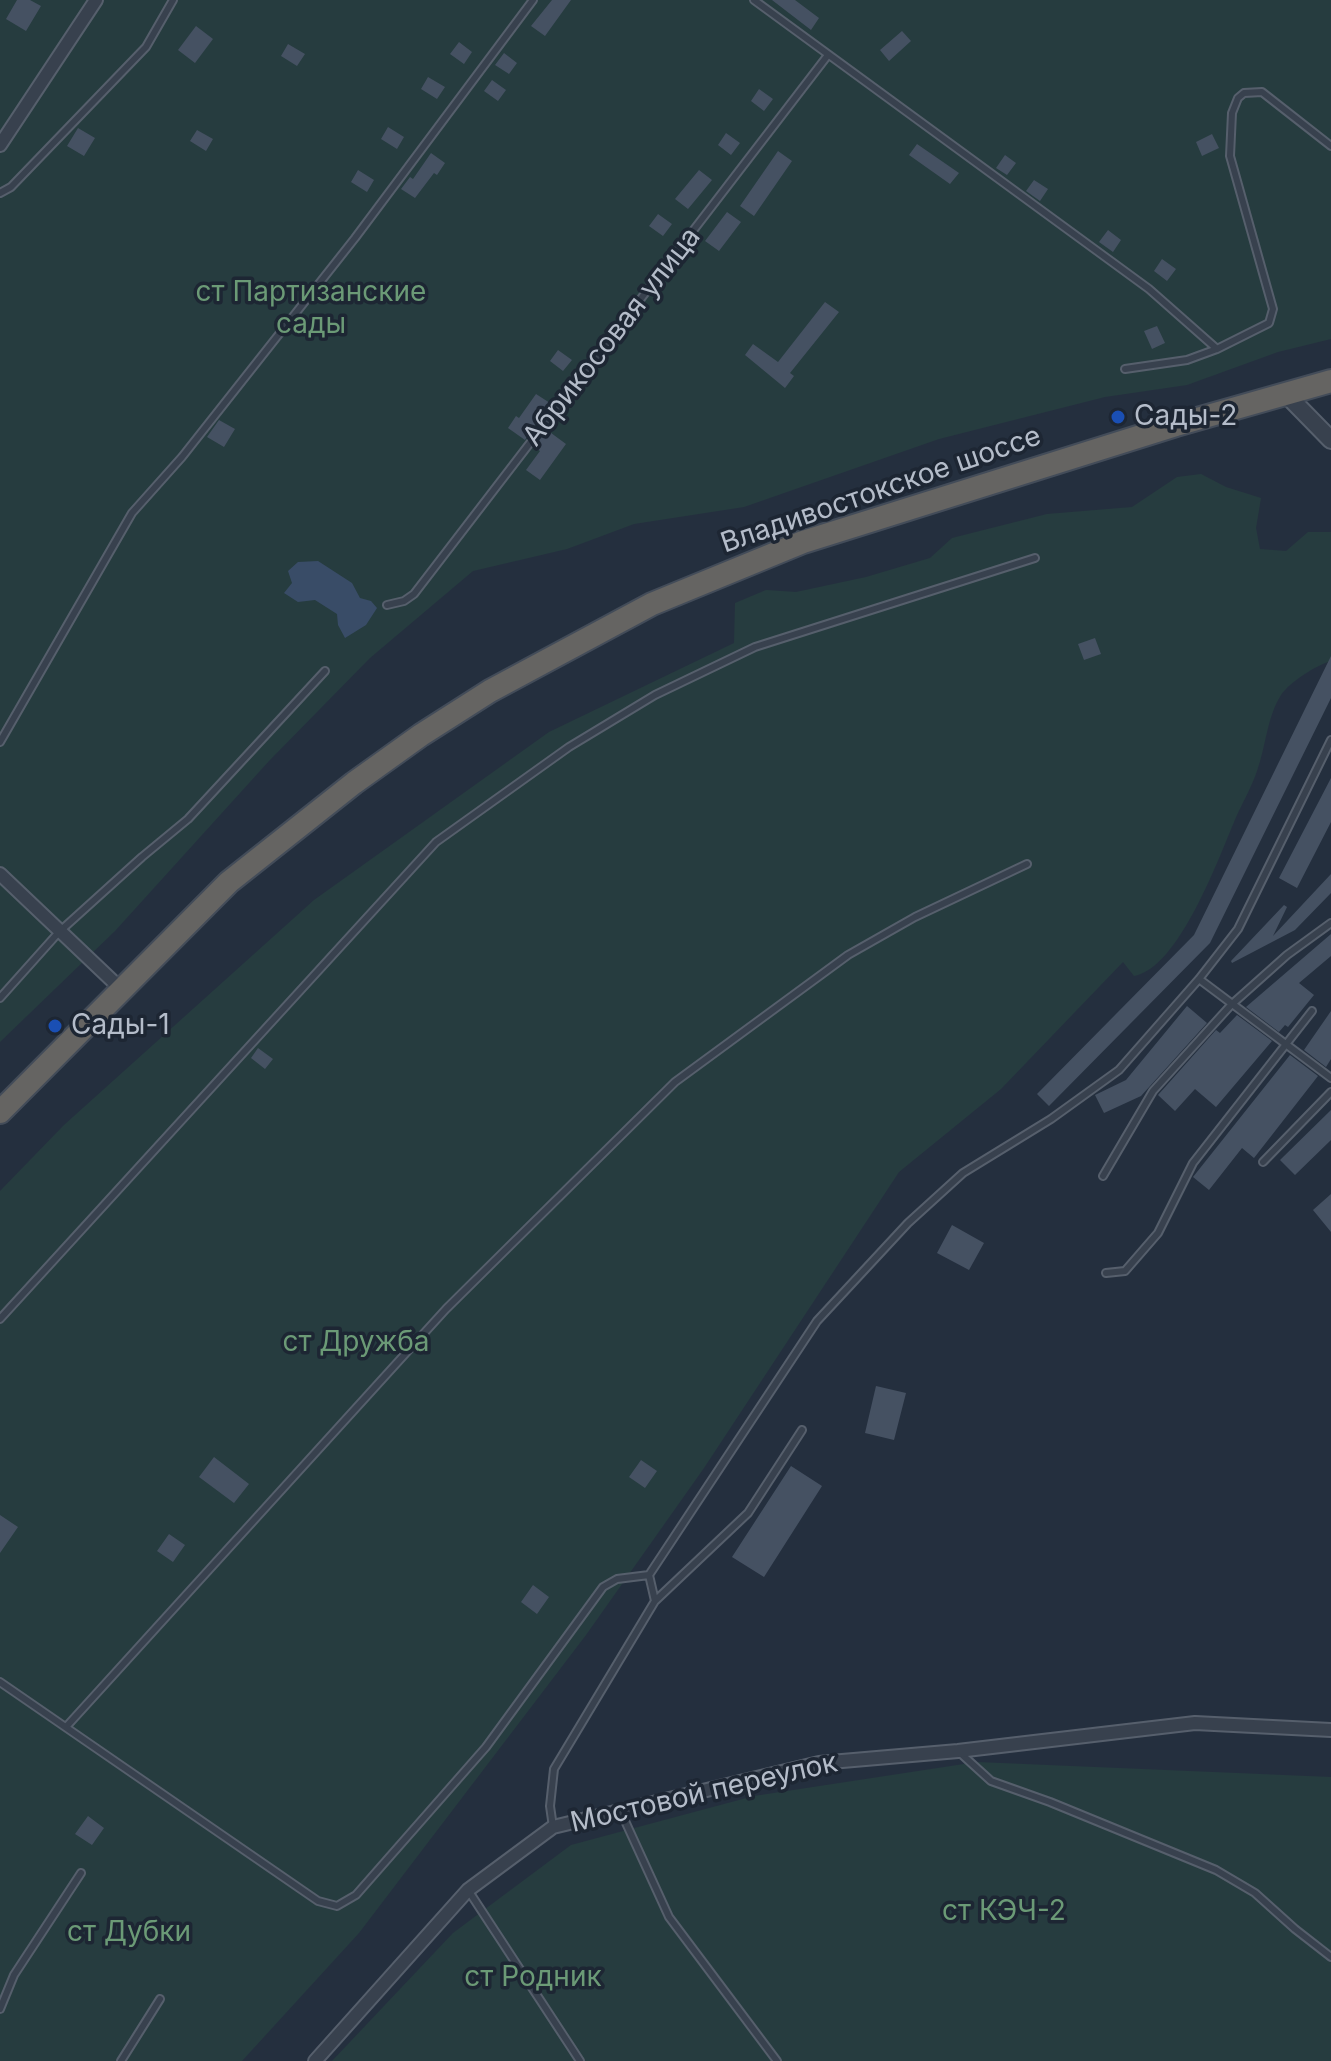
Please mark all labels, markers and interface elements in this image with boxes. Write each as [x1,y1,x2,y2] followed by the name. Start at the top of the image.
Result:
[516,221,708,453] street label: Абрикосовая улица
[196,276,426,342] park label: ст Партизанские сады
[1134,400,1237,434] place label: Сады-2
[1109,408,1127,426] marker: Сады-2
[716,419,1046,561] street label: Владивостокское шоссе
[71,1009,170,1043] place label: Сады-1
[46,1017,64,1035] marker: Сады-1
[282,1326,430,1360] park label: ст Дружба
[567,1746,841,1840] street label: Мостовой переулок
[942,1895,1066,1929] park label: ст КЭЧ-2
[67,1916,191,1950] park label: ст Дубки
[464,1961,602,1995] park label: ст Родник

